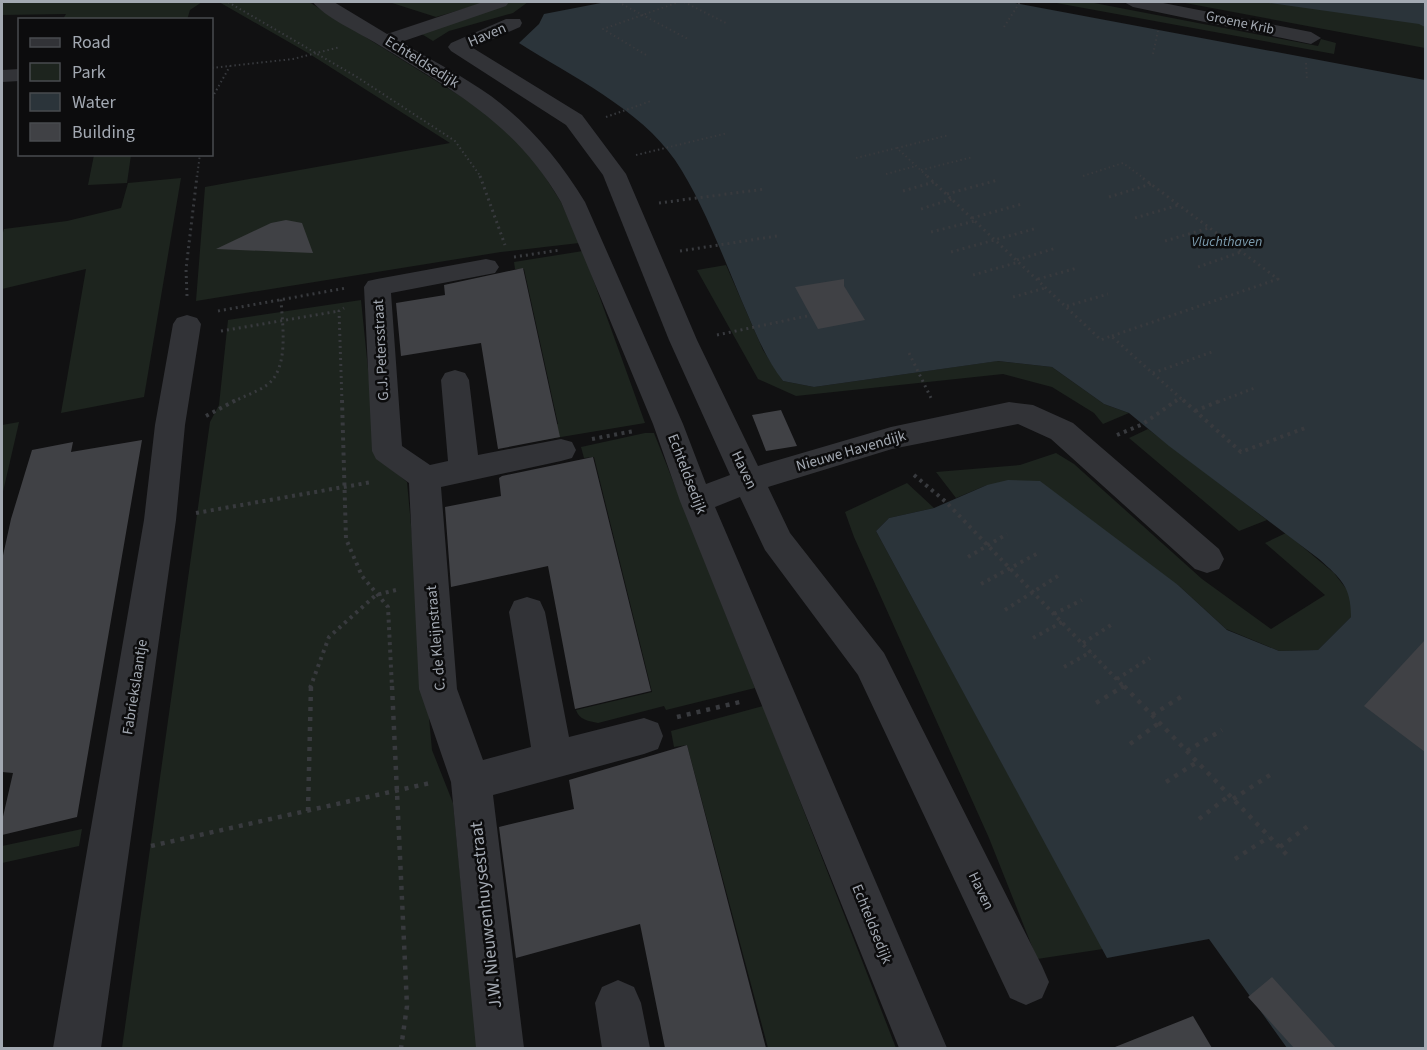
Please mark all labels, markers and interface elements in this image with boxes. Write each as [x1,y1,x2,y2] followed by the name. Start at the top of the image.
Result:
[1204,6,1276,40] street label: Groene Krib
[18,18,213,156] legend
[465,18,509,52] street label: Haven
[72,30,111,55] text: Road
[381,31,464,93] street label: Echteldsedijk
[72,60,106,85] text: Park
[72,90,116,115] text: Water
[72,120,135,145] text: Building
[1192,232,1262,252] water label: Vluchthaven
[368,299,394,401] street label: G.J. Petersstraat
[794,425,909,477] street label: Nieuwe Havendijk
[662,431,712,518] street label: Echteldsedijk
[726,447,762,493] street label: Haven
[421,585,451,691] street label: C. de Kleijnstraat
[117,638,153,736] street label: Fabriekslaantje
[464,820,508,1010] street label: J.W. Nieuwenhuysestraat
[963,868,999,914] street label: Haven
[847,881,898,967] street label: Echteldsedijk

